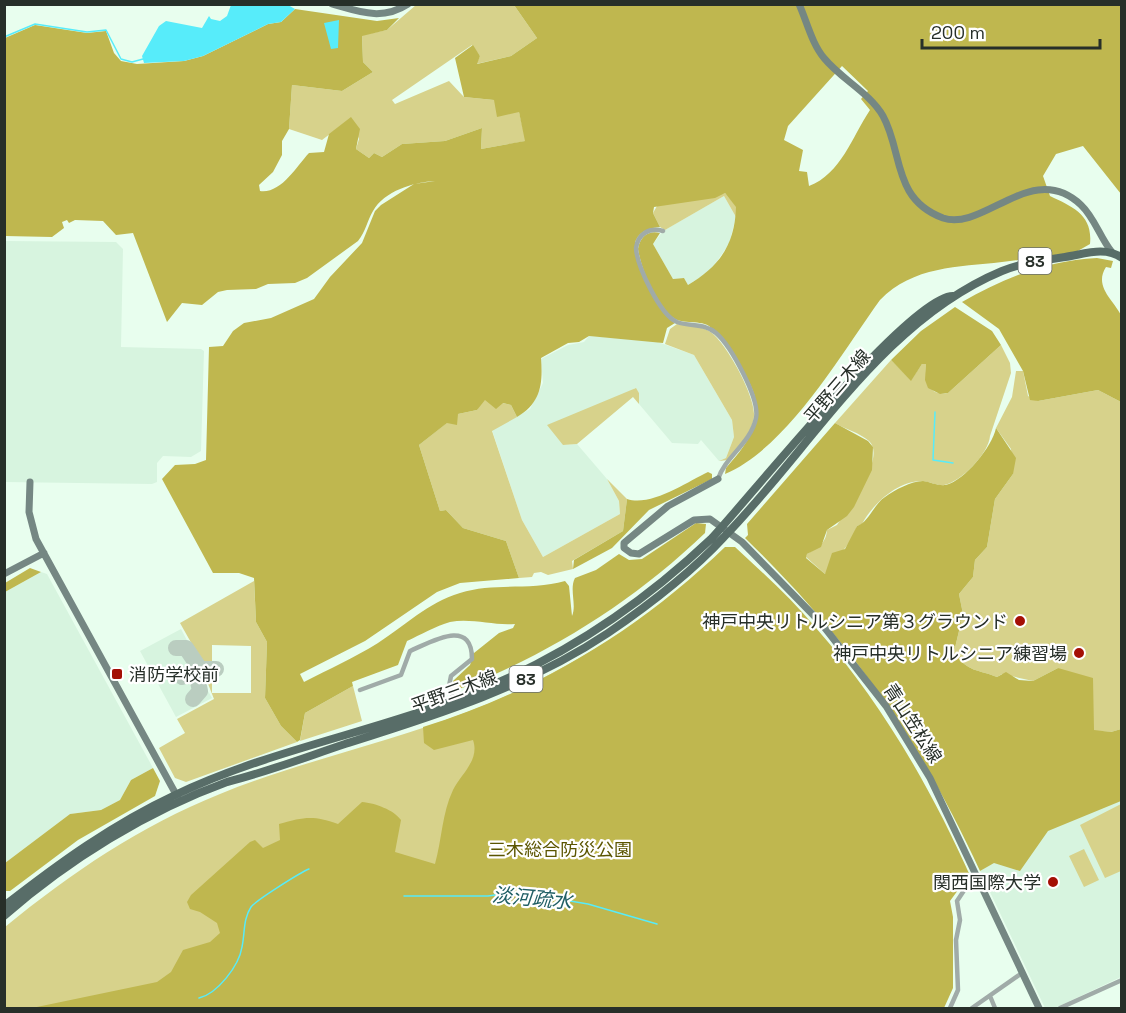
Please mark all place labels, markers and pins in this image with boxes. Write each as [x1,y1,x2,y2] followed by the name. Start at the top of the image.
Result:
[702,610,1008,633] place label: 神戸中央リトルシニア第３グラウンド
[1013,614,1027,628] marker: 神戸中央リトルシニア第３グラウンド
[833,642,1067,665] place label: 神戸中央リトルシニア練習場
[1072,646,1086,660] marker: 神戸中央リトルシニア練習場
[129,663,219,686] place label: 消防学校前
[110,667,124,681] marker: 消防学校前
[933,871,1041,894] place label: 関西国際大学
[1046,875,1060,889] marker: 関西国際大学

